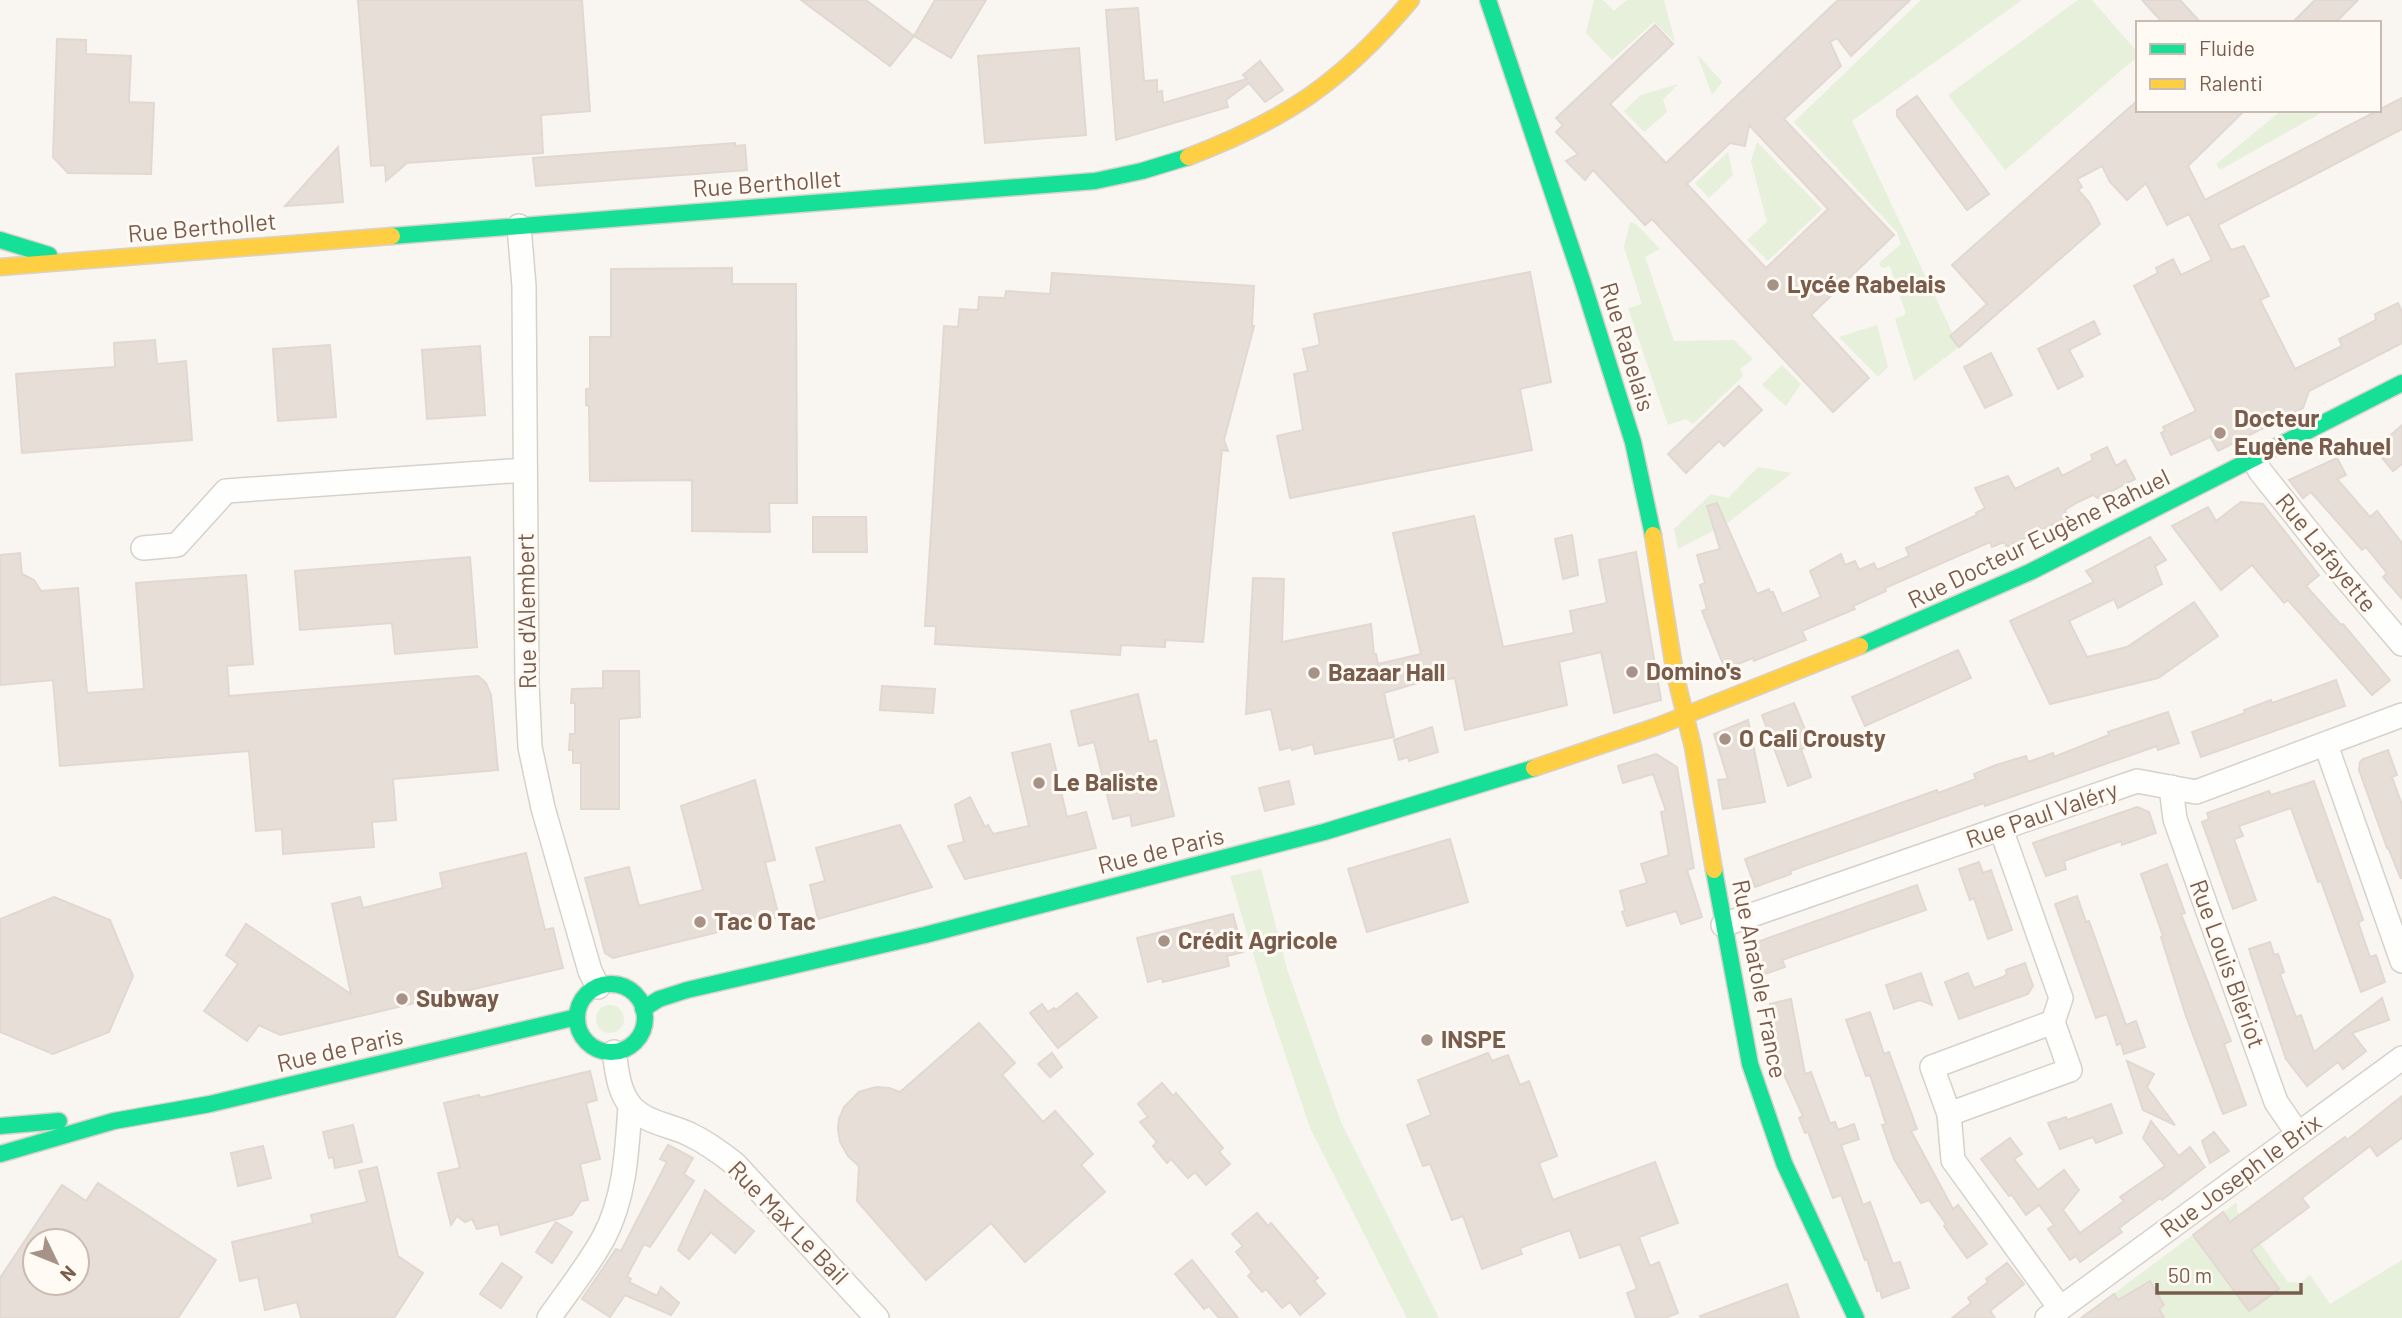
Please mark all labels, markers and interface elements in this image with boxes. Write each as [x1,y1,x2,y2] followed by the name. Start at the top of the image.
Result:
[2136,21,2381,112] legend
[2199,35,2255,60] text: Fluide
[2199,70,2263,95] text: Ralenti
[692,163,842,202] street label: Rue Berthollet
[126,206,277,247] street label: Rue Berthollet
[1787,269,1946,298] place label: Lycée Rabelais
[1765,277,1781,293] marker: Lycée Rabelais
[1595,279,1662,415] street label: Rue Rabelais
[2234,403,2391,460] place label: Docteur Eugène Rahuel
[2212,425,2228,441] marker: Docteur Eugène Rahuel
[1903,462,2174,614] street label: Rue Docteur Eugène Rahuel
[2270,487,2384,617] street label: Rue Lafayette
[510,533,541,689] street label: Rue d'Alembert
[1646,656,1742,685] place label: Domino's
[1328,657,1445,686] place label: Bazaar Hall
[1624,664,1640,680] marker: Domino's
[1306,665,1322,681] marker: Bazaar Hall
[1739,723,1886,752] place label: O Cali Crousty
[1717,731,1733,747] marker: O Cali Crousty
[1053,767,1158,796] place label: Le Baliste
[1962,774,2121,853] street label: Rue Paul Valéry
[1031,775,1047,791] marker: Le Baliste
[1095,820,1227,879] street label: Rue de Paris
[2185,875,2272,1052] street label: Rue Louis Blériot
[1727,877,1794,1080] street label: Rue Anatole France
[714,906,816,935] place label: Tac O Tac
[692,914,708,930] marker: Tac O Tac
[1178,925,1337,954] place label: Crédit Agricole
[1156,933,1172,949] marker: Crédit Agricole
[416,983,499,1012] place label: Subway
[394,991,410,1007] marker: Subway
[274,1020,406,1077] street label: Rue de Paris
[1441,1024,1506,1053] place label: INSPE
[1419,1032,1435,1048] marker: INSPE
[2154,1107,2326,1243] street label: Rue Joseph le Brix
[723,1154,855,1290] street label: Rue Max Le Bail
[21,1227,91,1297] north arrow
[2157,1252,2300,1296] scale bar
[56,1261,82,1286] text: N
[2168,1262,2212,1287] text: 50 m

